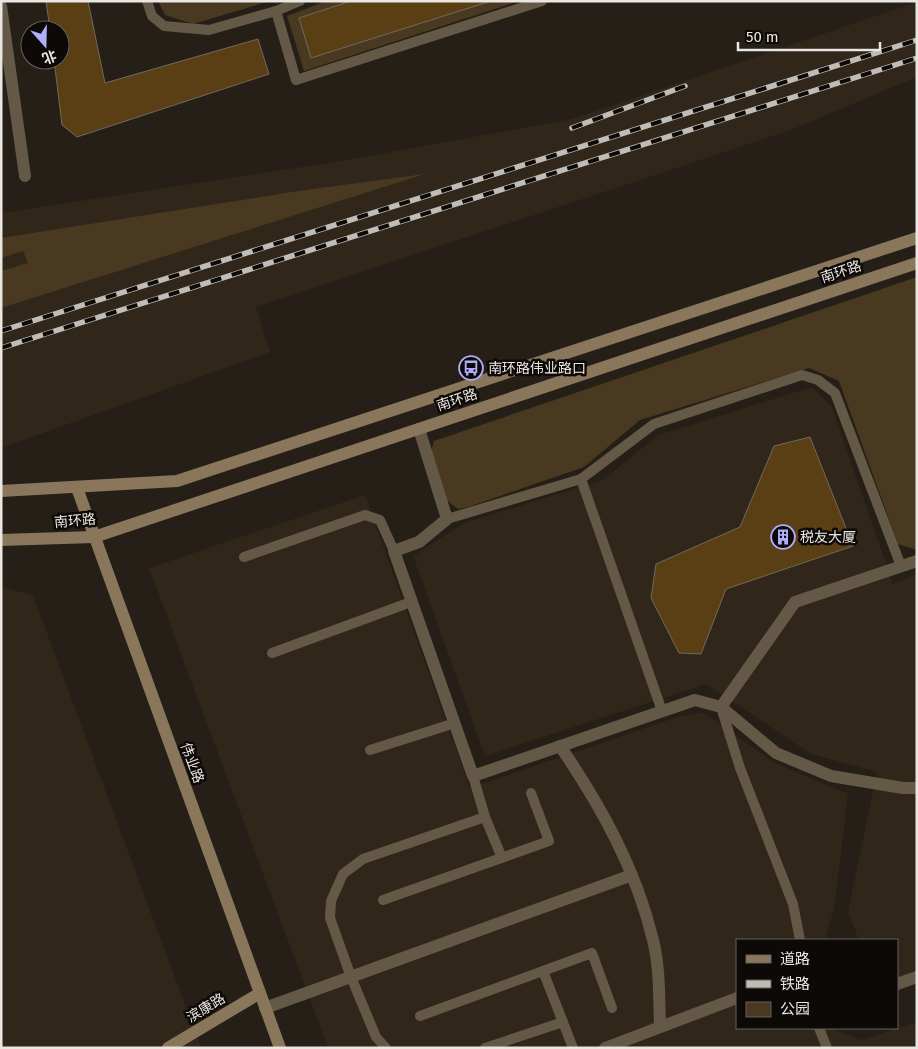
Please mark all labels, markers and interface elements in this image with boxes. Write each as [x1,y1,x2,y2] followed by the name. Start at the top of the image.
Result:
[20,20,70,70] north arrow
[738,20,880,52] scale bar
[746,28,779,46] text: 50 m
[40,46,59,67] text: 北
[818,257,864,287] street label: 南环路
[458,355,484,381] bus stop icon: 南环路伟业路口
[488,360,586,377] place label: 南环路伟业路口
[434,385,480,415] street label: 南环路
[53,511,97,531] street label: 南环路
[770,524,796,550] building icon: 税友大厦
[800,529,856,546] place label: 税友大厦
[177,740,207,786] street label: 伟业路
[736,939,898,1029] legend
[780,950,810,968] text: 道路
[780,975,810,993] text: 铁路
[184,990,228,1026] street label: 滨康路
[780,1000,810,1018] text: 公园

